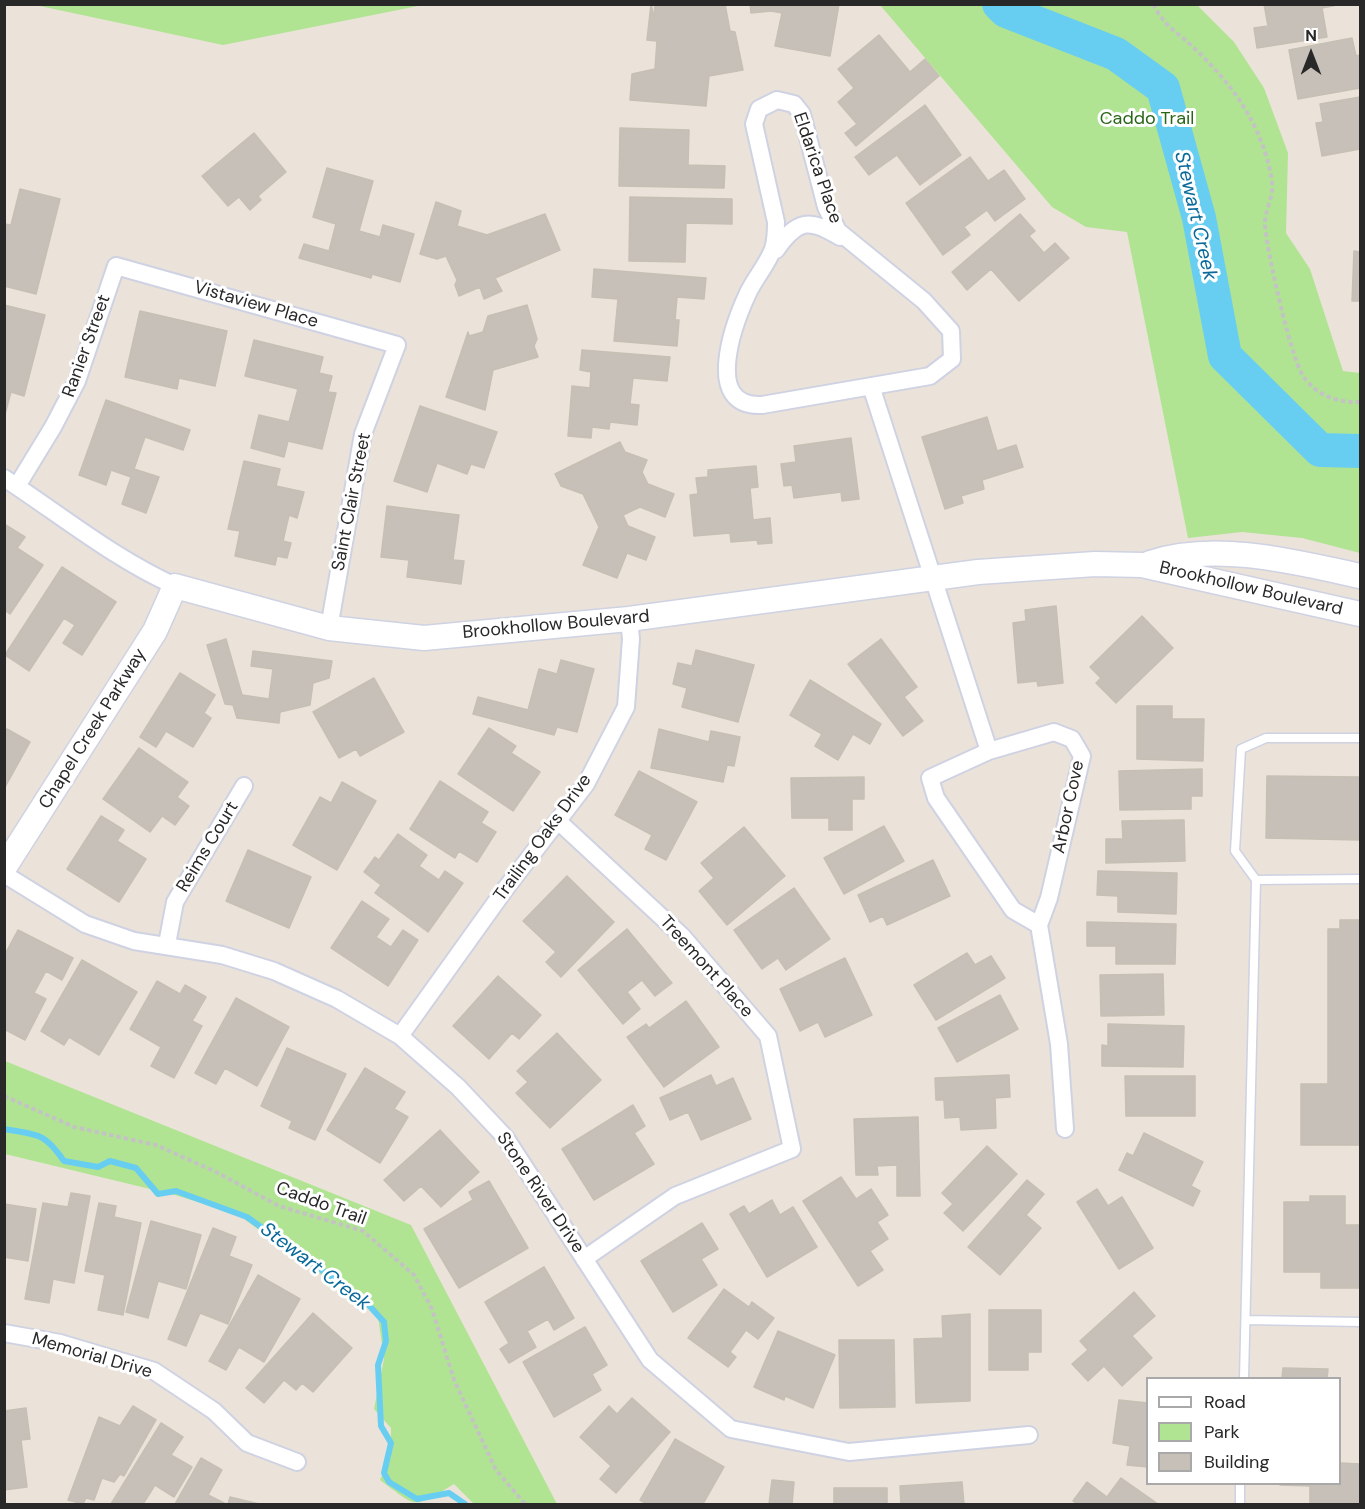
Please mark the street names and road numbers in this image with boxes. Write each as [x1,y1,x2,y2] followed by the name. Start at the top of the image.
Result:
[788,110,846,226] street label: Eldarica Place
[191,277,321,333] street label: Vistaview Place
[58,292,116,400] street label: Ranier Street
[328,431,376,573] street label: Saint Clair Street
[1157,557,1345,621] street label: Brookhollow Boulevard
[462,606,650,644] street label: Brookhollow Boulevard
[35,645,151,813] street label: Chapel Creek Parkway
[1049,759,1089,855] street label: Arbor Cove
[490,770,596,906] street label: Trailing Oaks Drive
[172,798,244,896] street label: Reims Court
[655,912,757,1022] street label: Treemont Place
[491,1128,589,1258] street label: Stone River Drive
[273,1178,369,1230] street label: Caddo Trail
[29,1328,155,1384] street label: Memorial Drive

